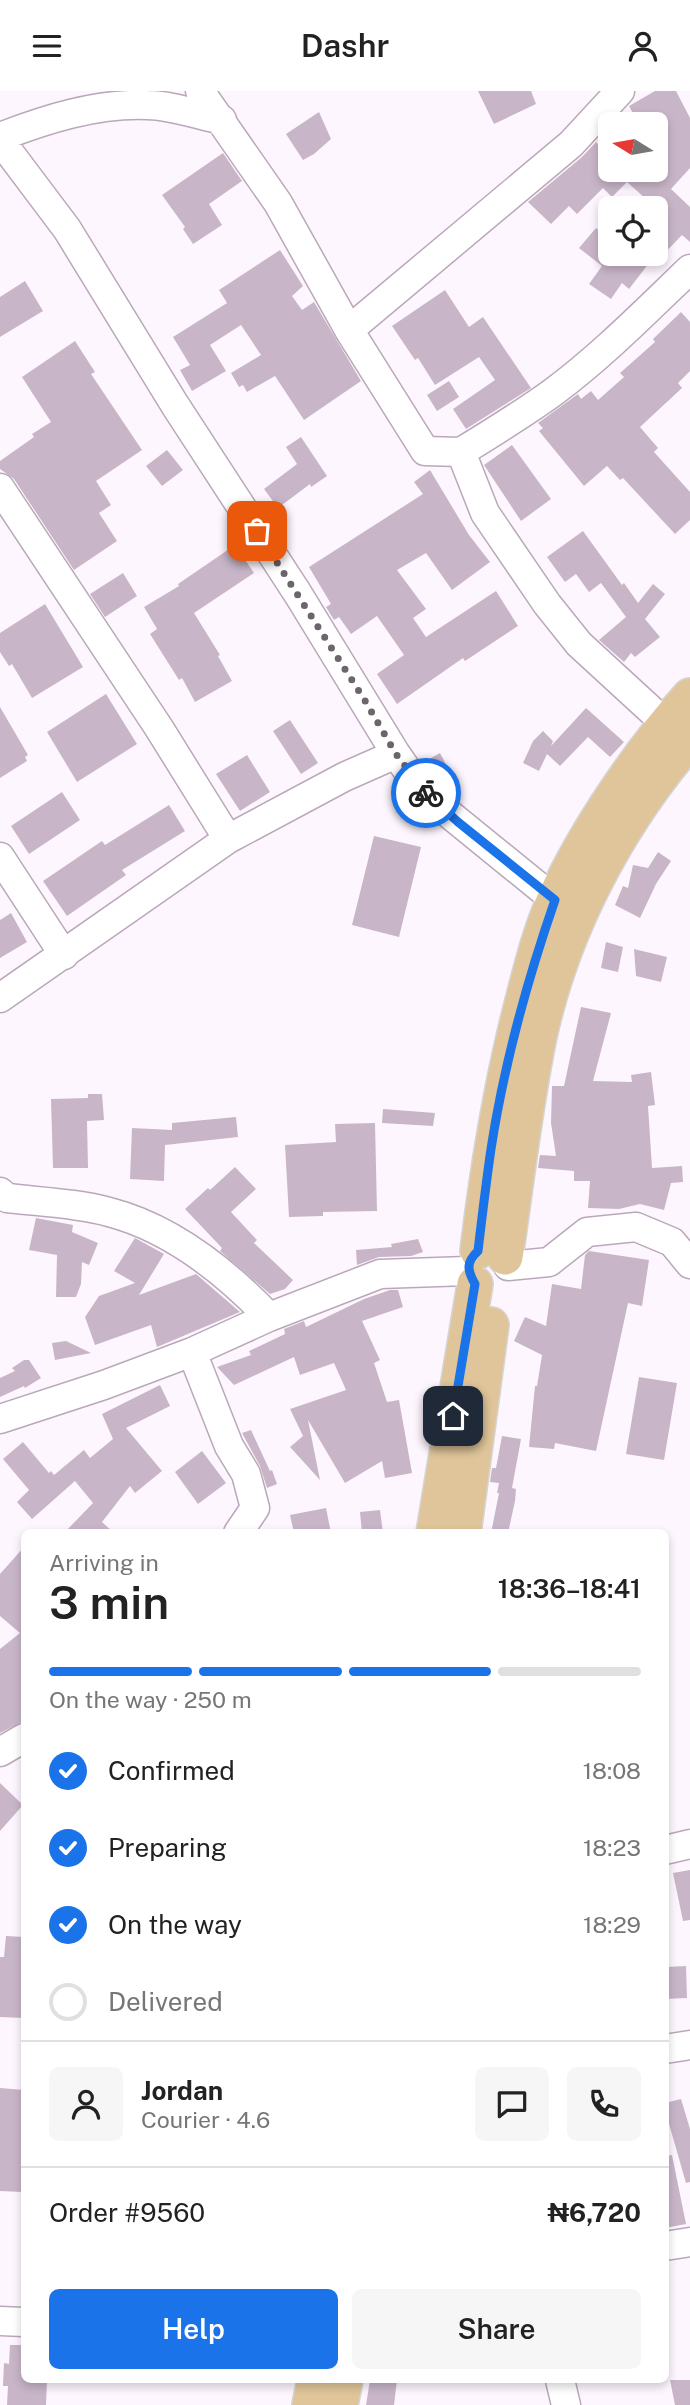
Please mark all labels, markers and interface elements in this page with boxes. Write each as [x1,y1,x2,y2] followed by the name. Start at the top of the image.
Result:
[28,27,66,65] icon: menu
[301,27,389,64] text: Dashr
[624,27,662,65] icon: person
[598,112,668,182] north arrow
[598,112,668,266] map controls
[598,196,668,266] button: locate
[227,501,287,561] pin
[238,512,276,550] icon: bag
[391,758,461,828] courier
[407,774,445,812] icon: bike
[423,1386,483,1446] pin
[434,1397,472,1435] icon: home
[49,1549,159,1576] text: Arriving in
[498,1573,641,1604] text: 18:36–18:41
[49,1575,169,1629] text: 3 min
[49,1686,252,1713] text: On the way · 250 m
[49,1752,87,1790] icon: check
[108,1755,235,1786] text: Confirmed
[583,1757,641,1784] text: 18:08
[49,1829,87,1867] icon: check
[108,1832,227,1863] text: Preparing
[583,1834,641,1861] text: 18:23
[49,1906,87,1944] icon: check
[108,1909,242,1940] text: On the way
[583,1911,641,1938] text: 18:29
[108,1986,223,2017] text: Delivered
[49,2067,123,2141] button: person
[475,2067,549,2141] button: chat
[567,2067,641,2141] button: phone
[141,2075,223,2106] text: Jordan
[141,2106,270,2133] text: Courier · 4.6
[49,2197,205,2228] text: Order #9560
[548,2197,641,2228] text: ₦6,720
[49,2289,338,2369] button: Help
[352,2289,641,2369] button: Share

